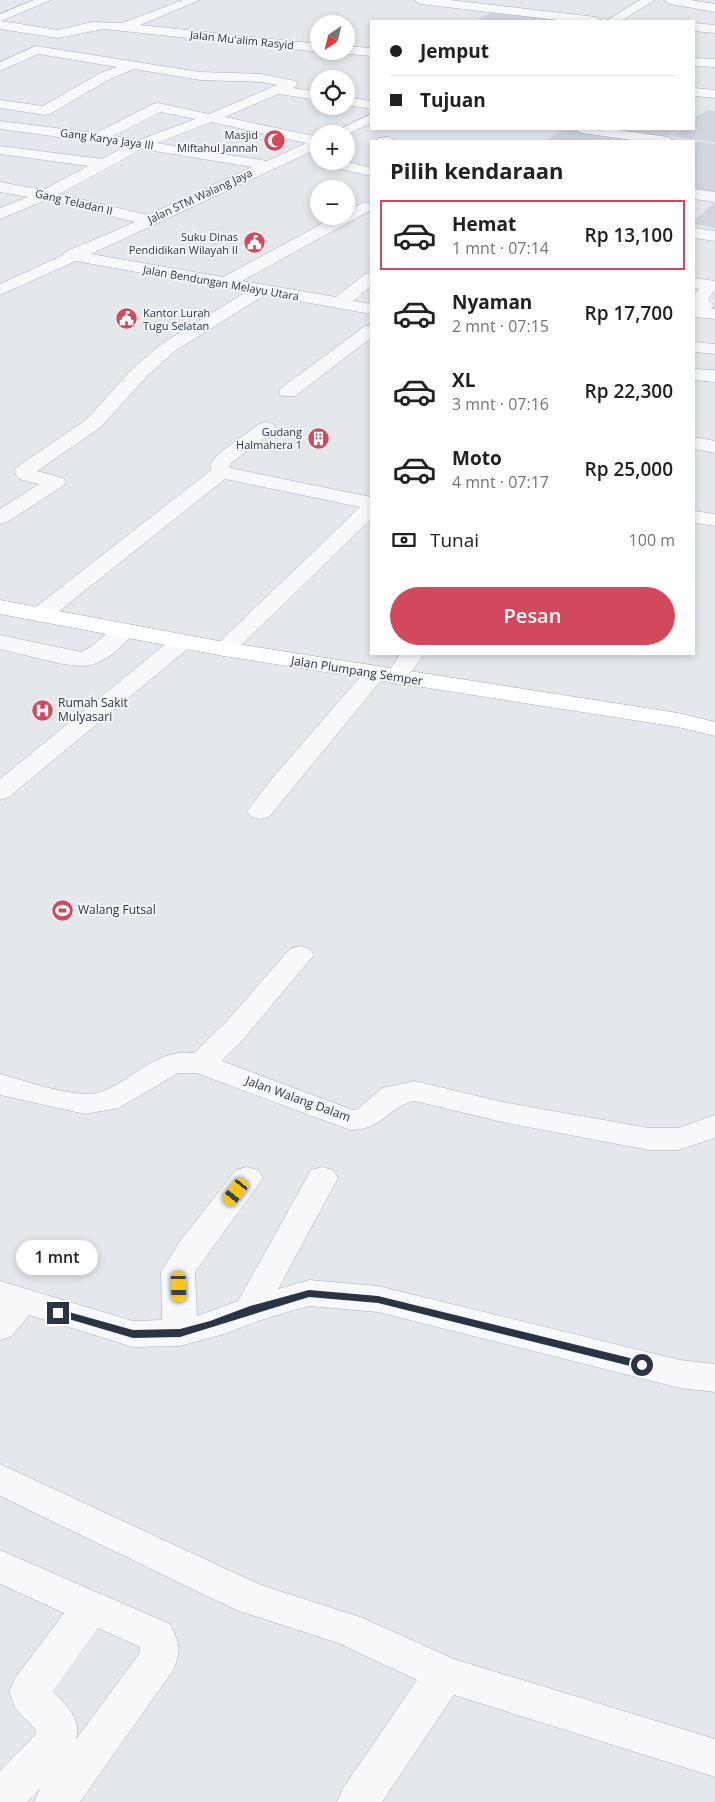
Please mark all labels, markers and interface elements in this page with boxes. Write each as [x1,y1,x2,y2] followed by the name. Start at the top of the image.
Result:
[310,15,355,60] north arrow
[310,15,355,225] map controls
[188,26,295,52] street label: Jalan Mu'alim Rasyid
[420,38,489,64] text: Jemput
[310,70,355,115] button: locate
[420,87,486,113] text: Tujuan
[59,125,155,152] street label: Gang Karya Jaya III
[310,125,355,170] button: +
[177,127,258,155] place label: Masjid Miftahul Jannah
[262,129,286,153] mosque icon: Masjid Miftahul Jannah
[390,155,563,185] text: Pilih kendaraan
[144,165,255,227] street label: Jalan STM Walang Jaya
[310,180,355,225] button: −
[34,185,114,218] street label: Gang Teladan II
[452,211,516,237] text: Hemat
[392,213,437,258] icon: car
[585,222,673,248] text: Rp 13,100
[129,229,238,257] place label: Suku Dinas Pendidikan Wilayah II
[242,231,266,255] public building icon: Suku Dinas Pendidikan Wilayah II
[452,237,549,259] text: 1 mnt · 07:14
[141,261,300,304] street label: Jalan Bendungan Melayu Utara
[452,289,532,315] text: Nyaman
[392,291,437,336] icon: car
[585,300,673,326] text: Rp 17,700
[143,305,210,333] place label: Kantor Lurah Tugu Selatan
[115,307,139,331] public building icon: Kantor Lurah Tugu Selatan
[452,315,549,337] text: 2 mnt · 07:15
[452,367,475,393] text: XL
[392,369,437,414] icon: car
[585,378,673,404] text: Rp 22,300
[452,393,549,415] text: 3 mnt · 07:16
[236,424,302,452] place label: Gudang Halmahera 1
[306,426,330,450] building icon: Gudang Halmahera 1
[452,445,502,471] text: Moto
[392,447,437,492] icon: car
[585,456,673,482] text: Rp 25,000
[452,471,549,493] text: 4 mnt · 07:17
[390,526,418,554] icon: cash
[430,527,479,553] text: Tunai
[629,529,675,551] text: 100 m
[390,587,675,645] button: Pesan
[289,652,424,689] street label: Jalan Plumpang Semper
[58,694,128,725] place label: Rumah Sakit Mulyasari
[30,698,54,722] hospital icon: Rumah Sakit Mulyasari
[50,898,74,922] sports icon: Walang Futsal
[78,901,156,918] place label: Walang Futsal
[242,1071,353,1125] street label: Jalan Walang Dalam
[220,1176,251,1208] car
[17,1240,99,1276] callout: 1 mnt
[34,1246,80,1268] text: 1 mnt
[170,1272,187,1302] car
[47,1302,69,1324] route end
[631,1354,653,1376] route start

